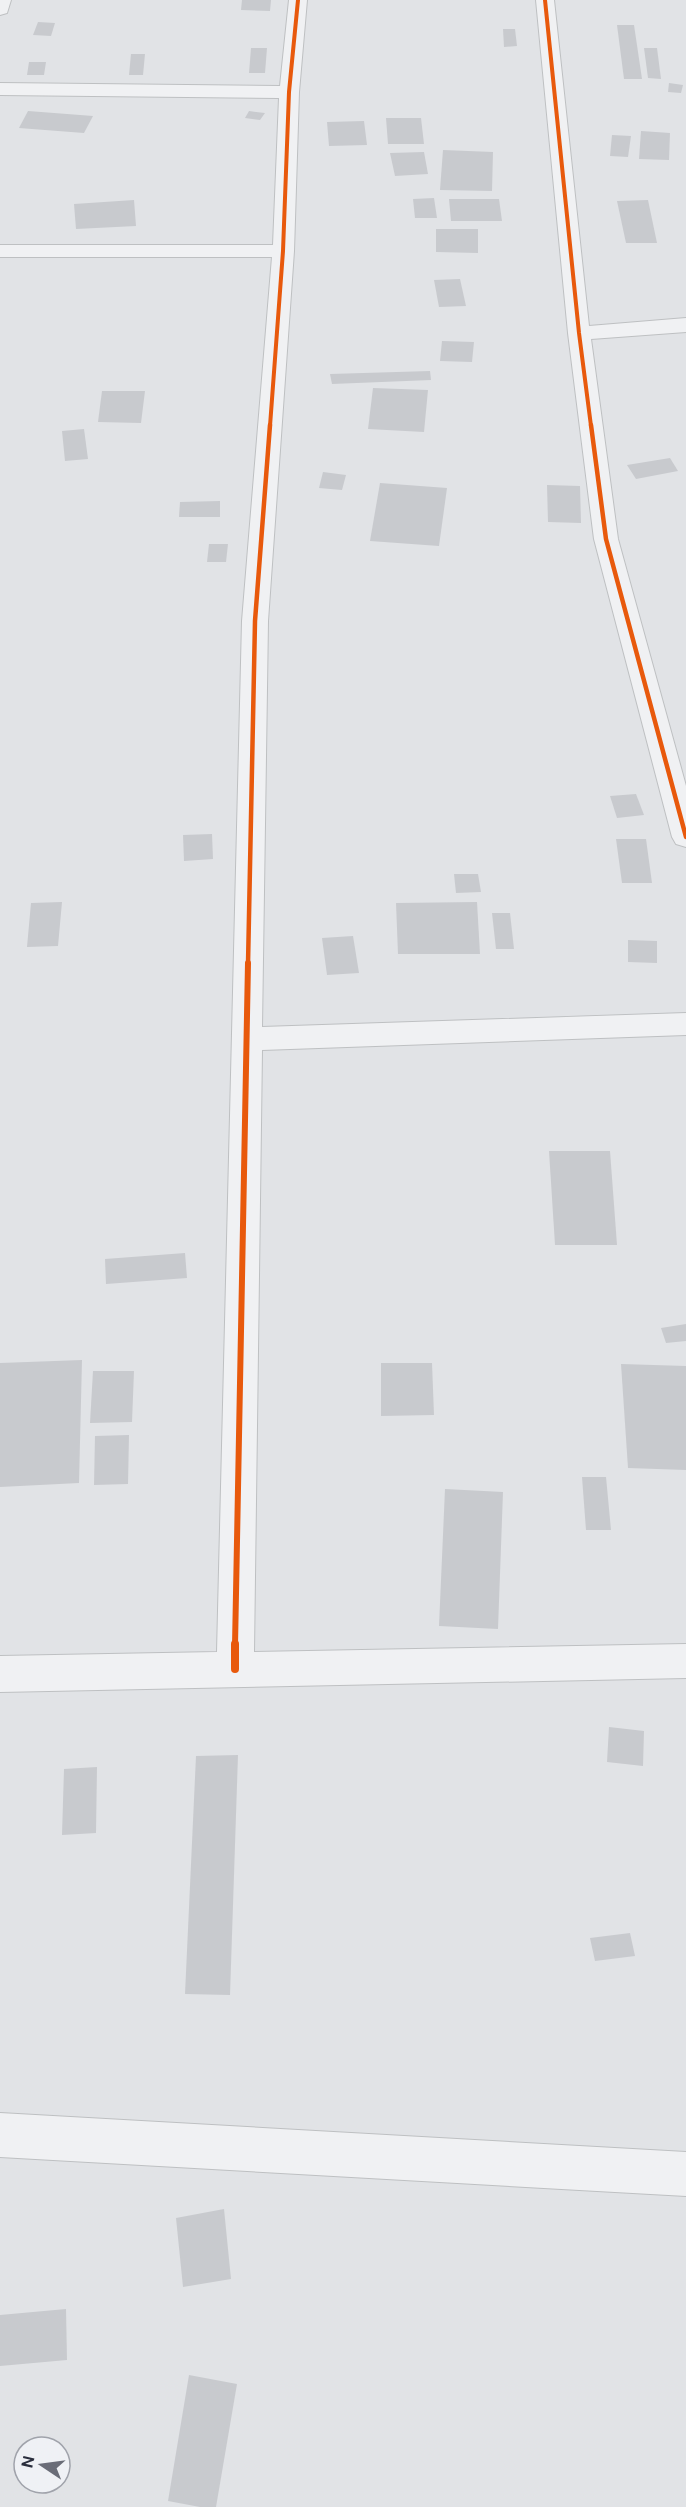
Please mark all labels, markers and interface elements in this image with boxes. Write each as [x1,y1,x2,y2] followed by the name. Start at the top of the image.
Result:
[12,2435,72,2495] north arrow
[16,2454,39,2470] text: N

